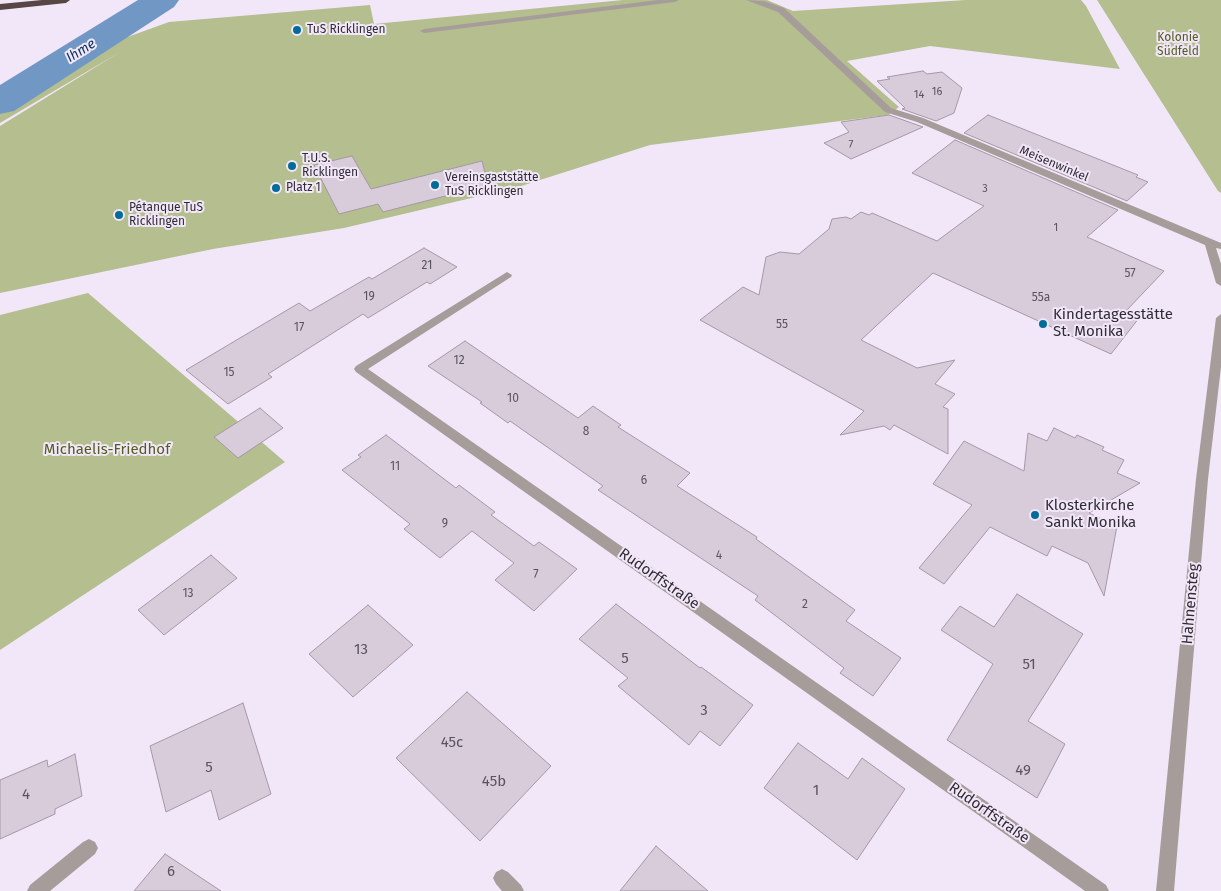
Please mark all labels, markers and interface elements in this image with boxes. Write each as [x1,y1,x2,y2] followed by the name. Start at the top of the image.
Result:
[307,23,386,37] place label: TuS Ricklingen
[291,24,303,36] marker: TuS Ricklingen
[1157,31,1199,59] park label: Kolonie Südfeld
[63,36,99,66] water label: Ihme
[932,85,942,99] house number: 16
[914,88,924,102] house number: 14
[849,138,853,152] house number: 7
[1017,143,1091,185] street label: Meisenwinkel
[302,152,358,180] place label: T.U.S. Ricklingen
[286,160,298,172] marker: T.U.S. Ricklingen
[445,171,539,199] place label: Vereinsgaststätte TuS Ricklingen
[429,179,441,191] marker: Vereinsgaststätte TuS Ricklingen
[286,181,321,195] place label: Platz 1
[270,182,282,194] marker: Platz 1
[982,182,988,196] house number: 3
[129,201,203,229] place label: Pétanque TuS Ricklingen
[113,209,125,221] marker: Pétanque TuS Ricklingen
[1054,221,1058,235] house number: 1
[422,259,432,273] house number: 21
[1124,267,1136,281] house number: 57
[363,290,375,304] house number: 19
[1032,291,1050,305] house number: 55a
[1053,306,1173,341] place label: Kindertagesstätte St. Monika
[776,318,788,332] house number: 55
[1037,318,1049,330] marker: Kindertagesstätte St. Monika
[294,321,304,335] house number: 17
[453,354,465,368] house number: 12
[223,366,235,380] house number: 15
[507,392,519,406] house number: 10
[583,425,589,439] house number: 8
[44,441,170,459] park label: Michaelis-Friedhof
[390,460,400,474] house number: 11
[641,474,647,488] house number: 6
[1045,497,1136,532] place label: Klosterkirche Sankt Monika
[1029,509,1041,521] marker: Klosterkirche Sankt Monika
[442,517,448,531] house number: 9
[615,545,703,613] street label: Rudorffstraße
[716,549,722,563] house number: 4
[1179,563,1203,645] street label: Hahnensteg
[533,568,539,582] house number: 7
[182,587,194,601] house number: 13
[802,598,808,612] house number: 2
[354,641,368,659] house number: 13
[621,650,629,668] house number: 5
[1022,656,1036,674] house number: 51
[700,702,708,720] house number: 3
[441,734,463,752] house number: 45c
[205,759,213,777] house number: 5
[1015,762,1031,780] house number: 49
[482,773,506,791] house number: 45b
[945,779,1033,847] street label: Rudorffstraße
[813,782,819,800] house number: 1
[22,786,30,804] house number: 4
[167,863,175,881] house number: 6

